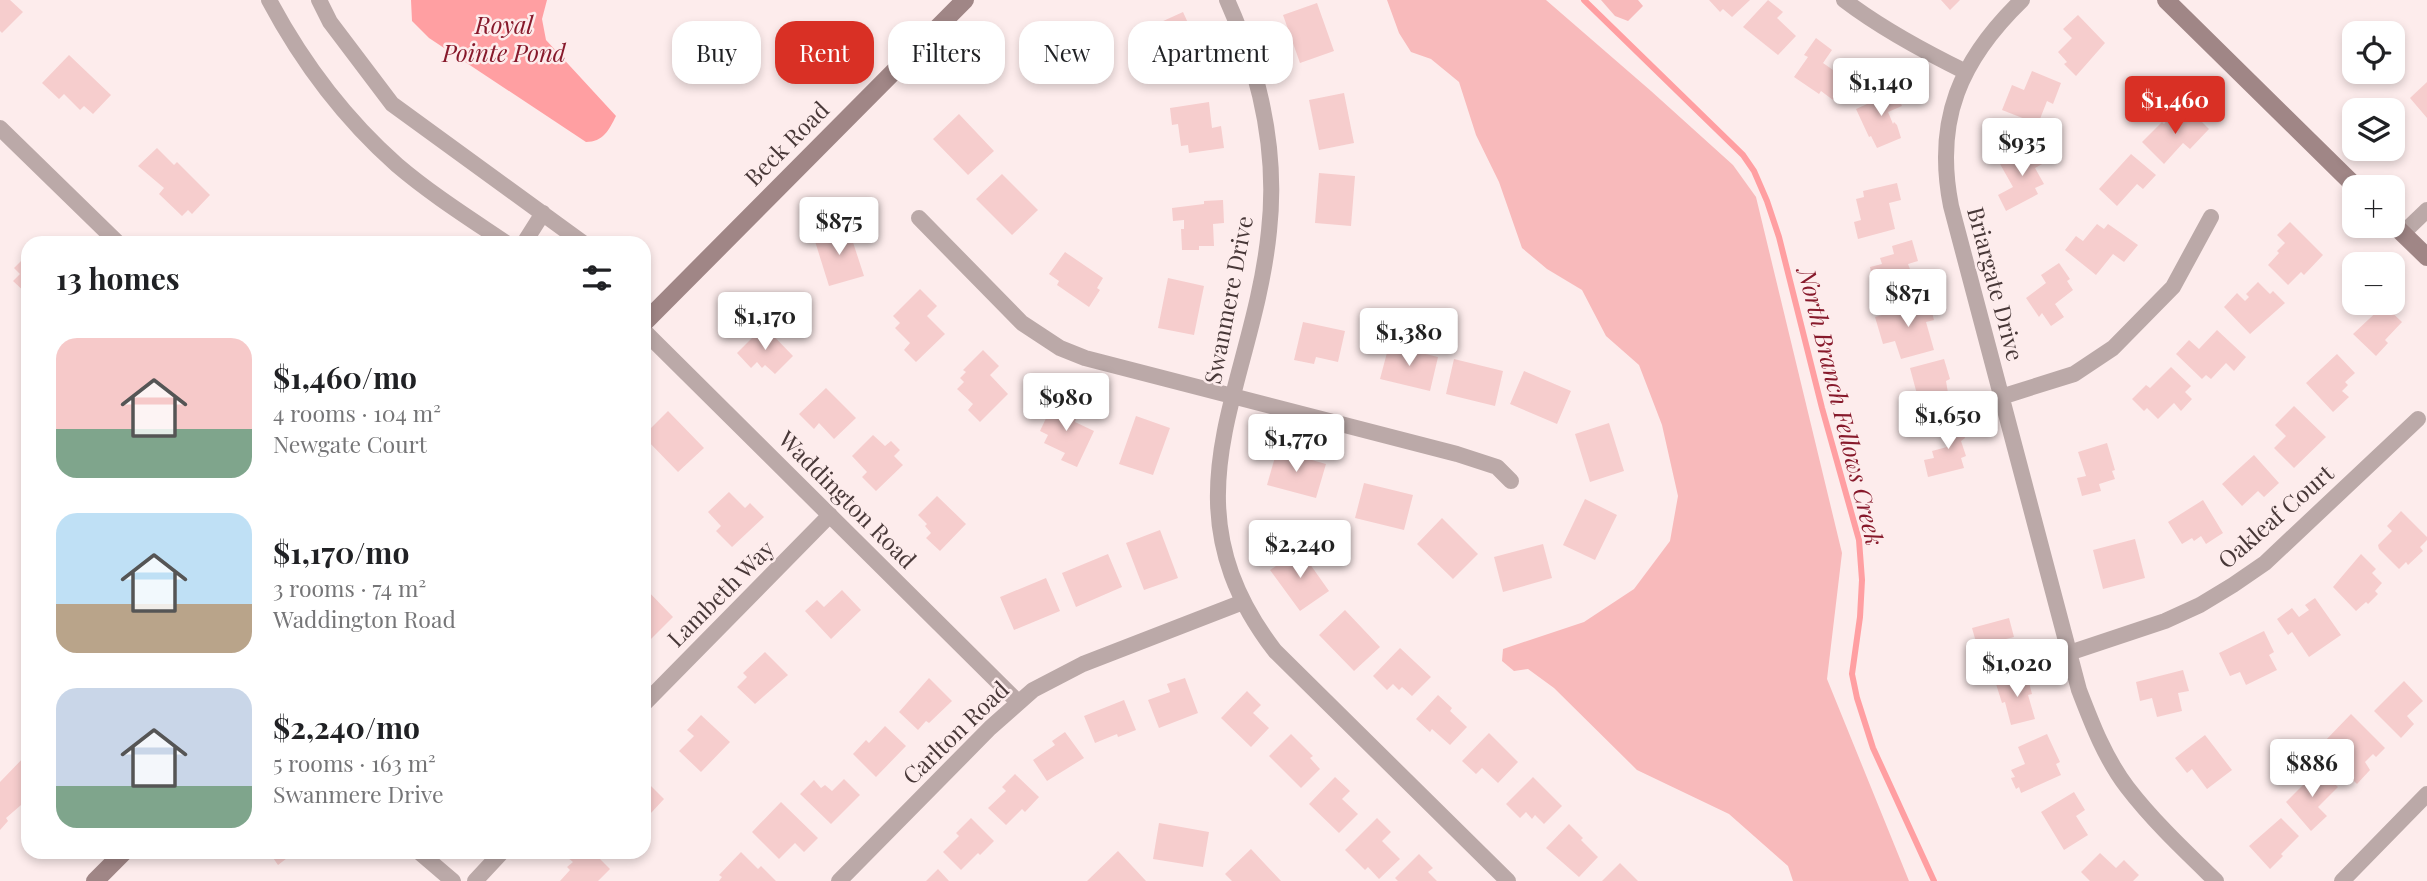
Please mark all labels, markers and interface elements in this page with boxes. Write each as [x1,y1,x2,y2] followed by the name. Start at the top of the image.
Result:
[441,8,567,68] water label: Royal Pointe Pond
[672,21,761,84] chip: Buy
[775,21,874,84] chip: Rent
[888,21,1005,84] chip: Filters
[1019,21,1114,84] chip: New
[1128,21,1293,84] chip: Apartment
[2342,21,2405,315] map controls
[2342,21,2405,84] button: locate
[1824,58,1938,118] pin: $1,140
[1849,65,1913,96] text: $1,140
[2118,76,2232,136] pin: $1,460
[2141,83,2209,114] text: $1,460
[737,94,835,192] street label: Beck Road
[2342,98,2405,161] button: layers
[1981,118,2063,178] pin: $935
[1998,125,2046,156] text: $935
[2342,175,2405,238] button: +
[798,198,880,257] pin: $875
[1961,203,2032,364] street label: Briargate Drive
[815,204,863,235] text: $875
[1196,213,1259,386] street label: Swanmere Drive
[2342,252,2405,315] button: −
[56,258,180,298] text: 13 homes
[578,259,616,297] icon: filters
[1791,262,1892,549] water label: North Branch Fellows Creek
[1867,270,1949,329] pin: $871
[1885,276,1931,307] text: $871
[708,292,822,352] pin: $1,170
[734,299,796,330] text: $1,170
[1352,308,1466,368] pin: $1,380
[1376,315,1442,346] text: $1,380
[273,357,417,397] text: $1,460/mo
[112,366,196,450] icon: home
[1025,374,1107,433] pin: $980
[1039,380,1093,411] text: $980
[1891,392,2005,451] pin: $1,650
[273,397,441,428] text: 4 rooms · 104 m²
[1915,398,1981,429] text: $1,650
[1239,414,1353,474] pin: $1,770
[1264,421,1328,452] text: $1,770
[772,423,924,575] street label: Waddington Road
[273,428,427,459] text: Newgate Court
[2211,457,2340,575] street label: Oakleaf Court
[1243,520,1357,580] pin: $2,240
[1265,527,1335,558] text: $2,240
[273,532,409,572] text: $1,170/mo
[660,532,780,653] street label: Lambeth Way
[112,541,196,625] icon: home
[273,572,426,603] text: 3 rooms · 74 m²
[273,603,456,634] text: Waddington Road
[1960,640,2074,699] pin: $1,020
[1982,646,2052,677] text: $1,020
[895,673,1015,790] street label: Carlton Road
[273,707,420,747] text: $2,240/mo
[112,716,196,800] icon: home
[2271,740,2353,799] pin: $886
[2286,746,2338,777] text: $886
[273,747,436,778] text: 5 rooms · 163 m²
[273,778,444,809] text: Swanmere Drive

